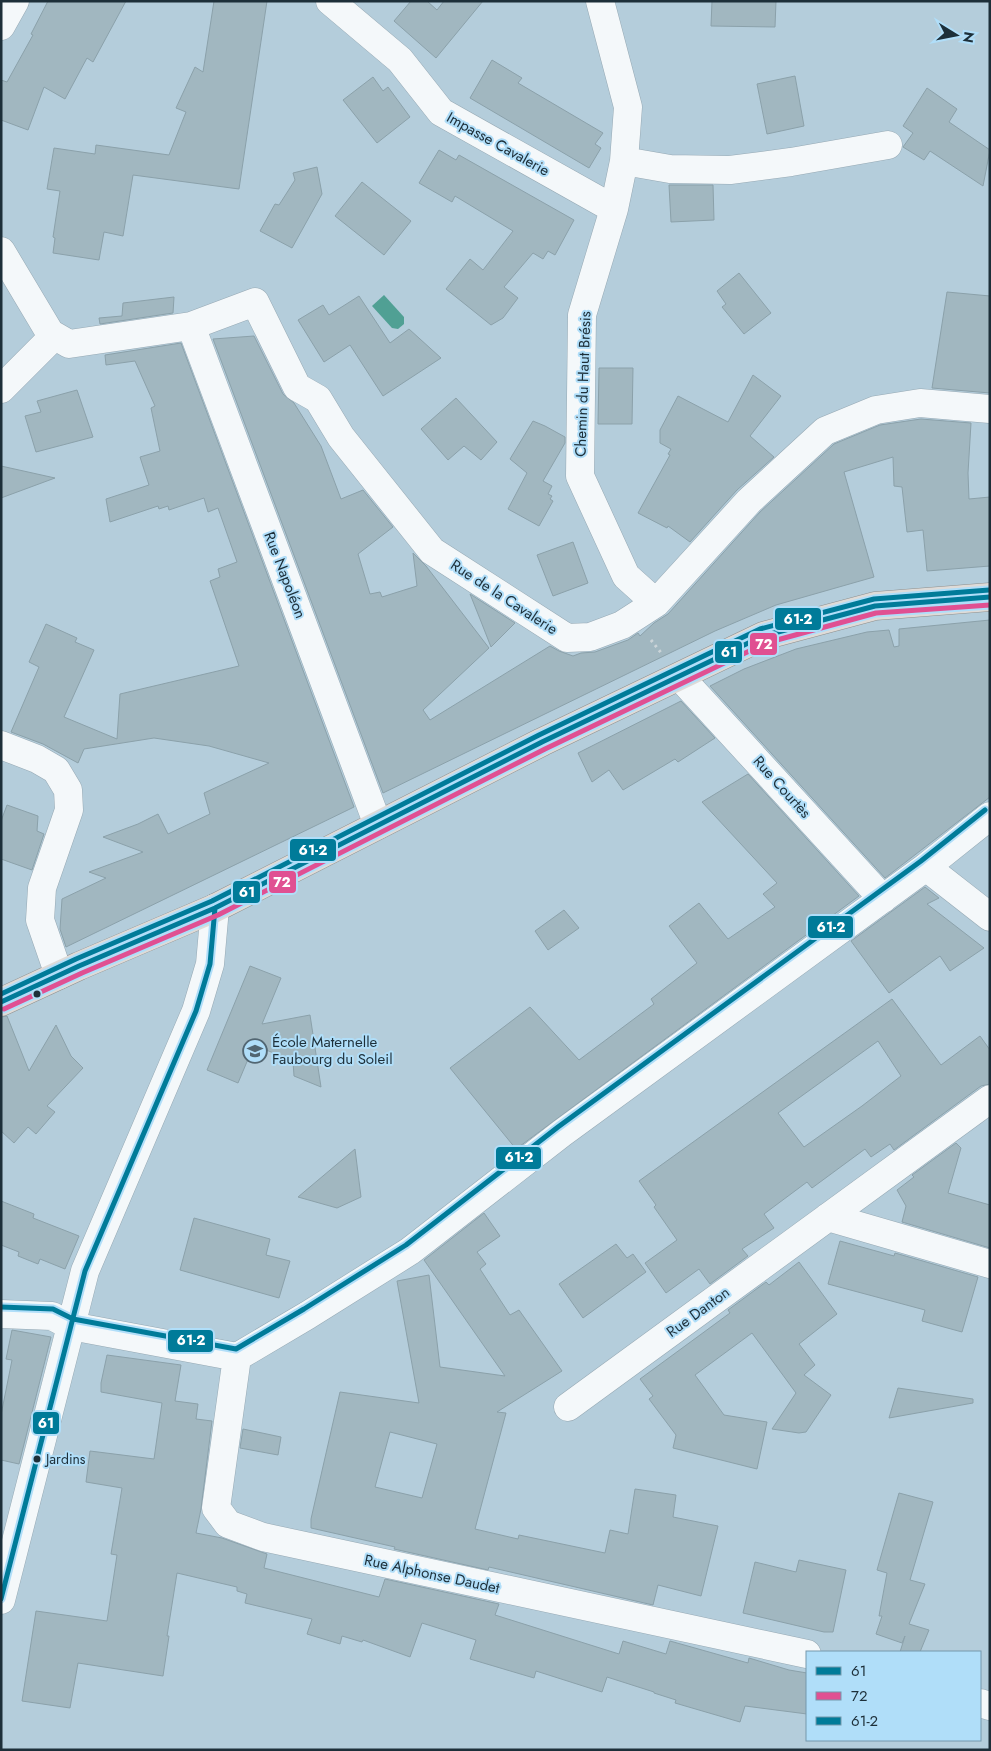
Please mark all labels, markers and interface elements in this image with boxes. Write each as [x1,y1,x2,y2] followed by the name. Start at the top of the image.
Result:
[931,10,981,60] north arrow
[958,30,980,44] text: N
[443,107,554,182] street label: Impasse Cavalerie
[569,311,597,457] street label: Chemin du Haut Brésis
[258,528,312,622] street label: Rue Napoléon
[446,554,562,640] street label: Rue de la Cavalerie
[774,607,822,631] line badge: 61-2
[784,609,812,629] text: 61-2
[749,632,778,656] line badge: 72
[755,634,773,654] text: 72
[714,640,743,664] line badge: 61
[721,642,737,662] text: 61
[748,751,816,823] street label: Rue Courtès
[289,838,337,862] line badge: 61-2
[299,840,327,860] text: 61-2
[268,870,297,894] line badge: 72
[273,872,291,892] text: 72
[232,880,261,904] line badge: 61
[239,882,255,902] text: 61
[807,915,854,939] line badge: 61-2
[817,917,845,937] text: 61-2
[32,989,42,999] unlabelled marker
[272,1031,393,1070] place label: École Maternelle Faubourg du Soleil
[242,1038,268,1064] school or university icon: École Maternelle Faubourg du Soleil
[495,1146,542,1170] line badge: 61-2
[505,1147,533,1167] text: 61-2
[662,1282,734,1342] street label: Rue Danton
[167,1329,214,1353] line badge: 61-2
[177,1330,205,1350] text: 61-2
[32,1411,60,1435] line badge: 61
[38,1413,54,1433] text: 61
[44,1449,86,1469] place label: Jardins
[32,1454,42,1464] marker: Jardins
[362,1549,502,1599] street label: Rue Alphonse Daudet
[806,1651,981,1741] legend
[851,1660,866,1682] text: 61
[851,1685,867,1707] text: 72
[851,1710,878,1732] text: 61-2

